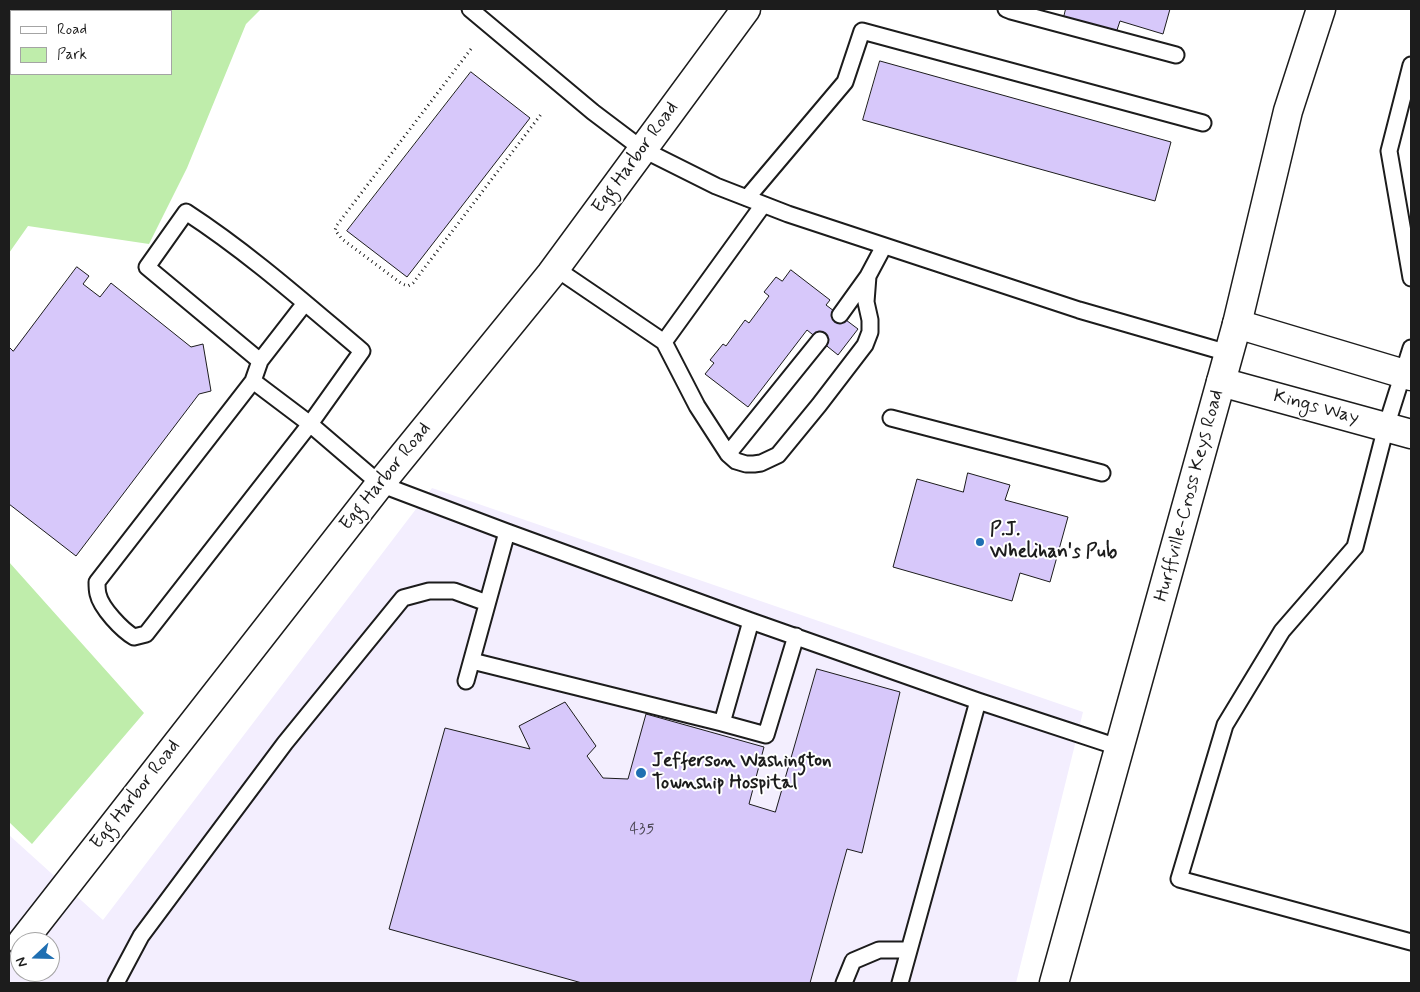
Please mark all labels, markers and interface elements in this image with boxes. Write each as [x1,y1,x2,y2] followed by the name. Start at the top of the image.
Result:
[10,10,172,75] legend
[57,20,87,40] text: Road
[57,45,87,65] text: Park
[588,98,684,218] street label: Egg Harbor Road
[1271,386,1361,430] street label: Kings Way
[1151,388,1229,604] street label: Hurffville-Cross Keys Road
[335,418,437,536] street label: Egg Harbor Road
[990,520,1117,564] place label: P.J. Whelihan's Pub
[974,536,986,548] marker: P.J. Whelihan's Pub
[86,736,186,854] street label: Egg Harbor Road
[652,751,831,795] place label: Jefferson Washington Township Hospital
[634,766,648,780] marker: Jefferson Washington Township Hospital
[630,820,654,840] house number: 435
[10,932,60,982] north arrow
[12,954,32,970] text: N

